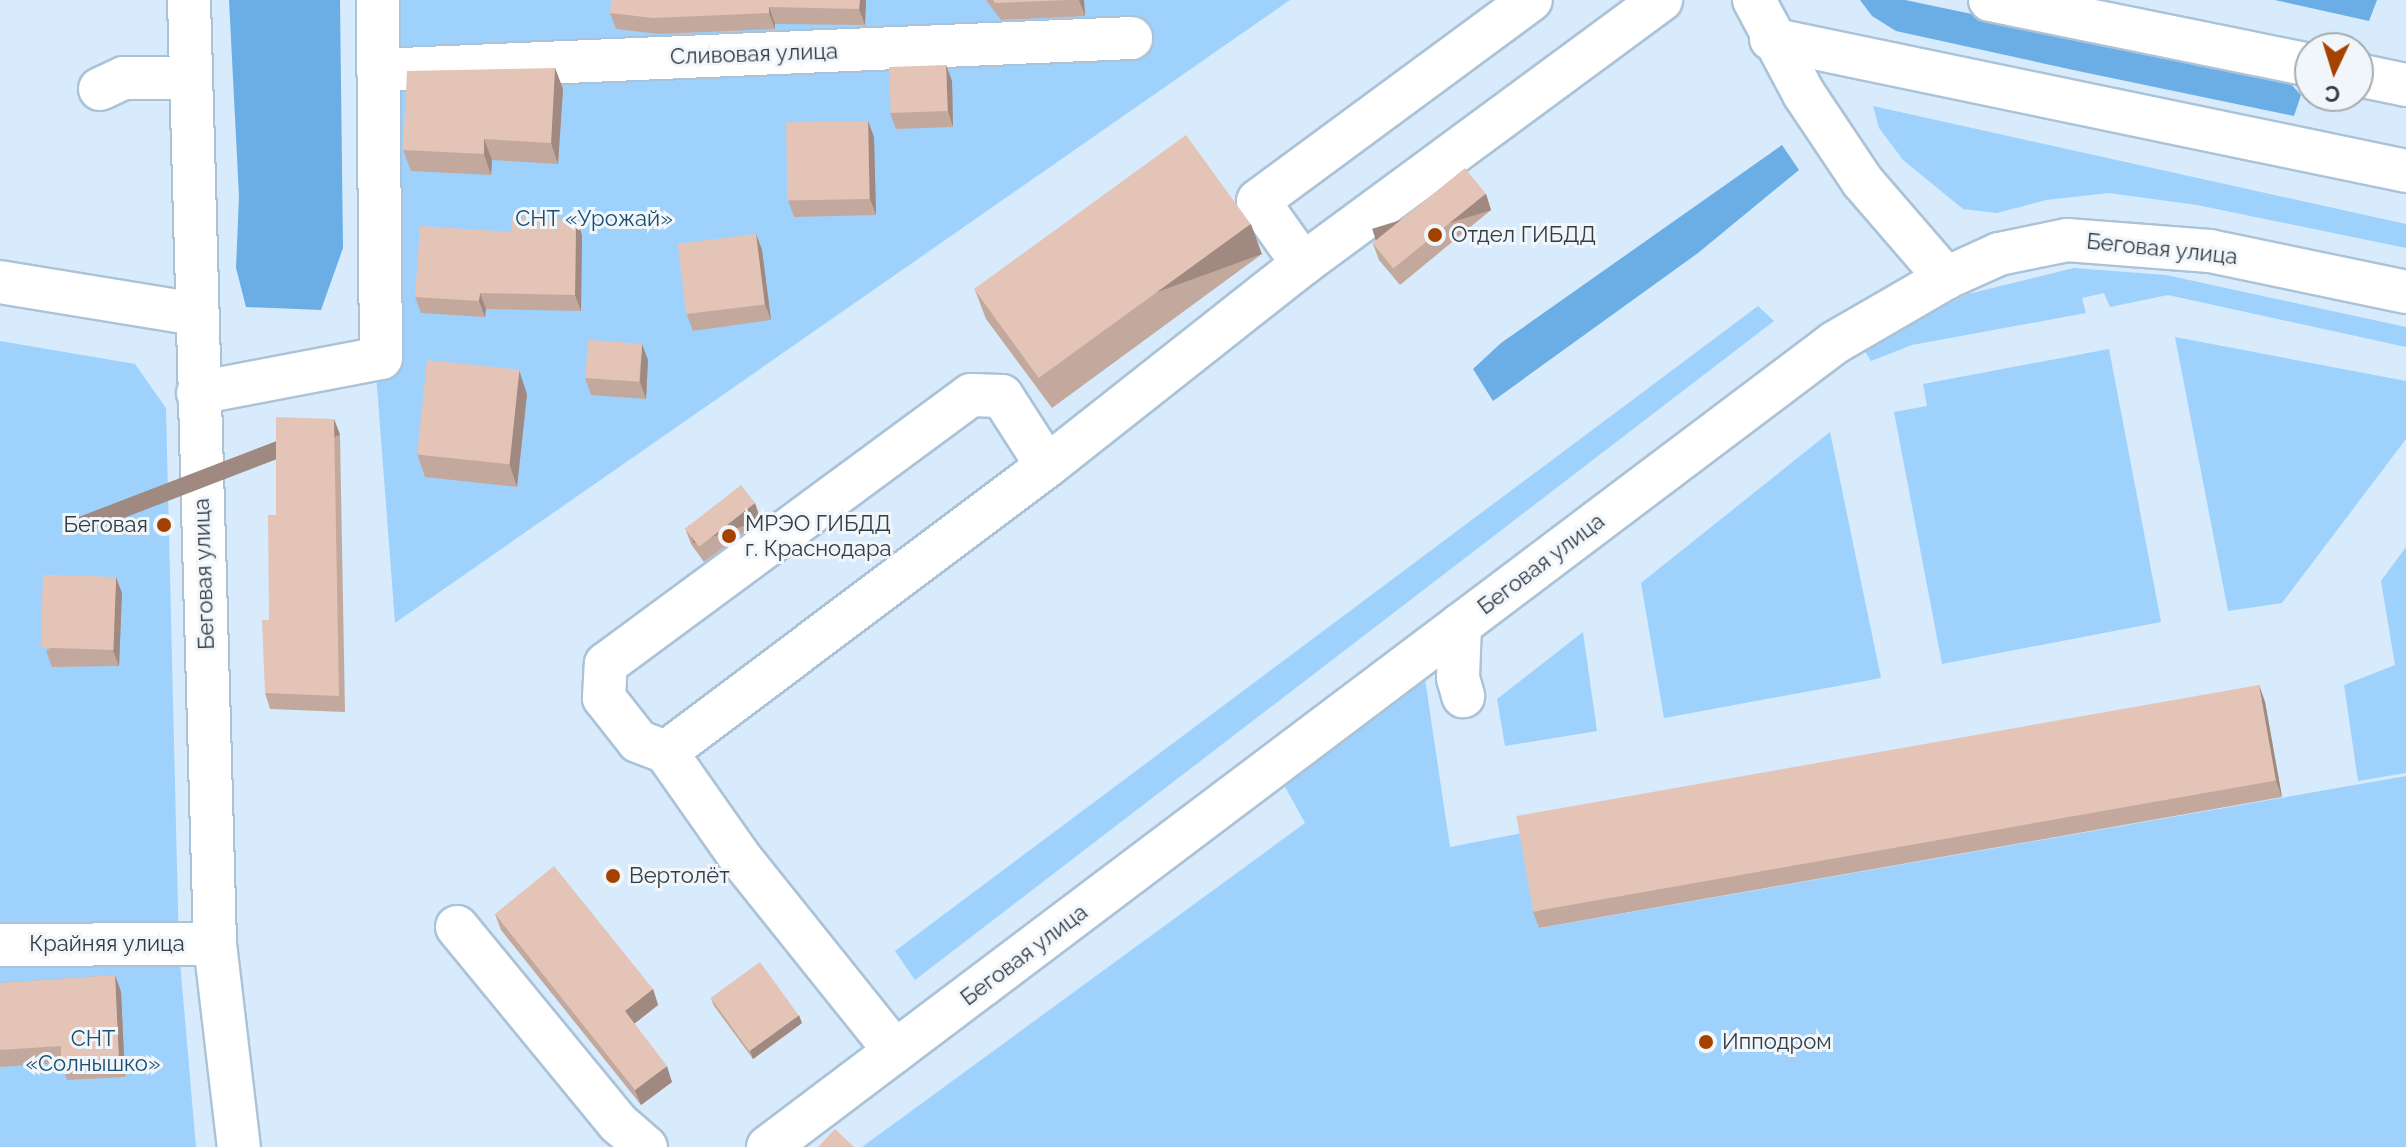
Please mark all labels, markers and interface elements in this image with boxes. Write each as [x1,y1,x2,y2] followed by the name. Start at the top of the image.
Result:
[2294,32,2374,112] north arrow
[669,38,839,70] street label: Сливовая улица
[2324,80,2341,107] text: С
[515,206,673,232] park label: СНТ «Урожай»
[1451,222,1596,248] place label: Отдел ГИБДД
[1426,226,1444,244] marker: Отдел ГИБДД
[2085,228,2239,270] street label: Беговая улица
[188,497,220,651] street label: Беговая улица
[1472,508,1610,620] street label: Беговая улица
[745,510,891,562] place label: МРЭО ГИБДД г. Краснодара
[64,512,148,538] place label: Беговая
[155,516,173,534] marker: Беговая
[720,527,738,545] marker: МРЭО ГИБДД г. Краснодара
[629,863,730,889] place label: Вертолёт
[604,867,622,885] marker: Вертолёт
[955,899,1093,1011] street label: Беговая улица
[29,931,185,957] street label: Крайняя улица
[25,1025,161,1076] park label: СНТ «Солнышко»
[1722,1029,1832,1055] place label: Ипподром
[1697,1033,1715,1051] marker: Ипподром

